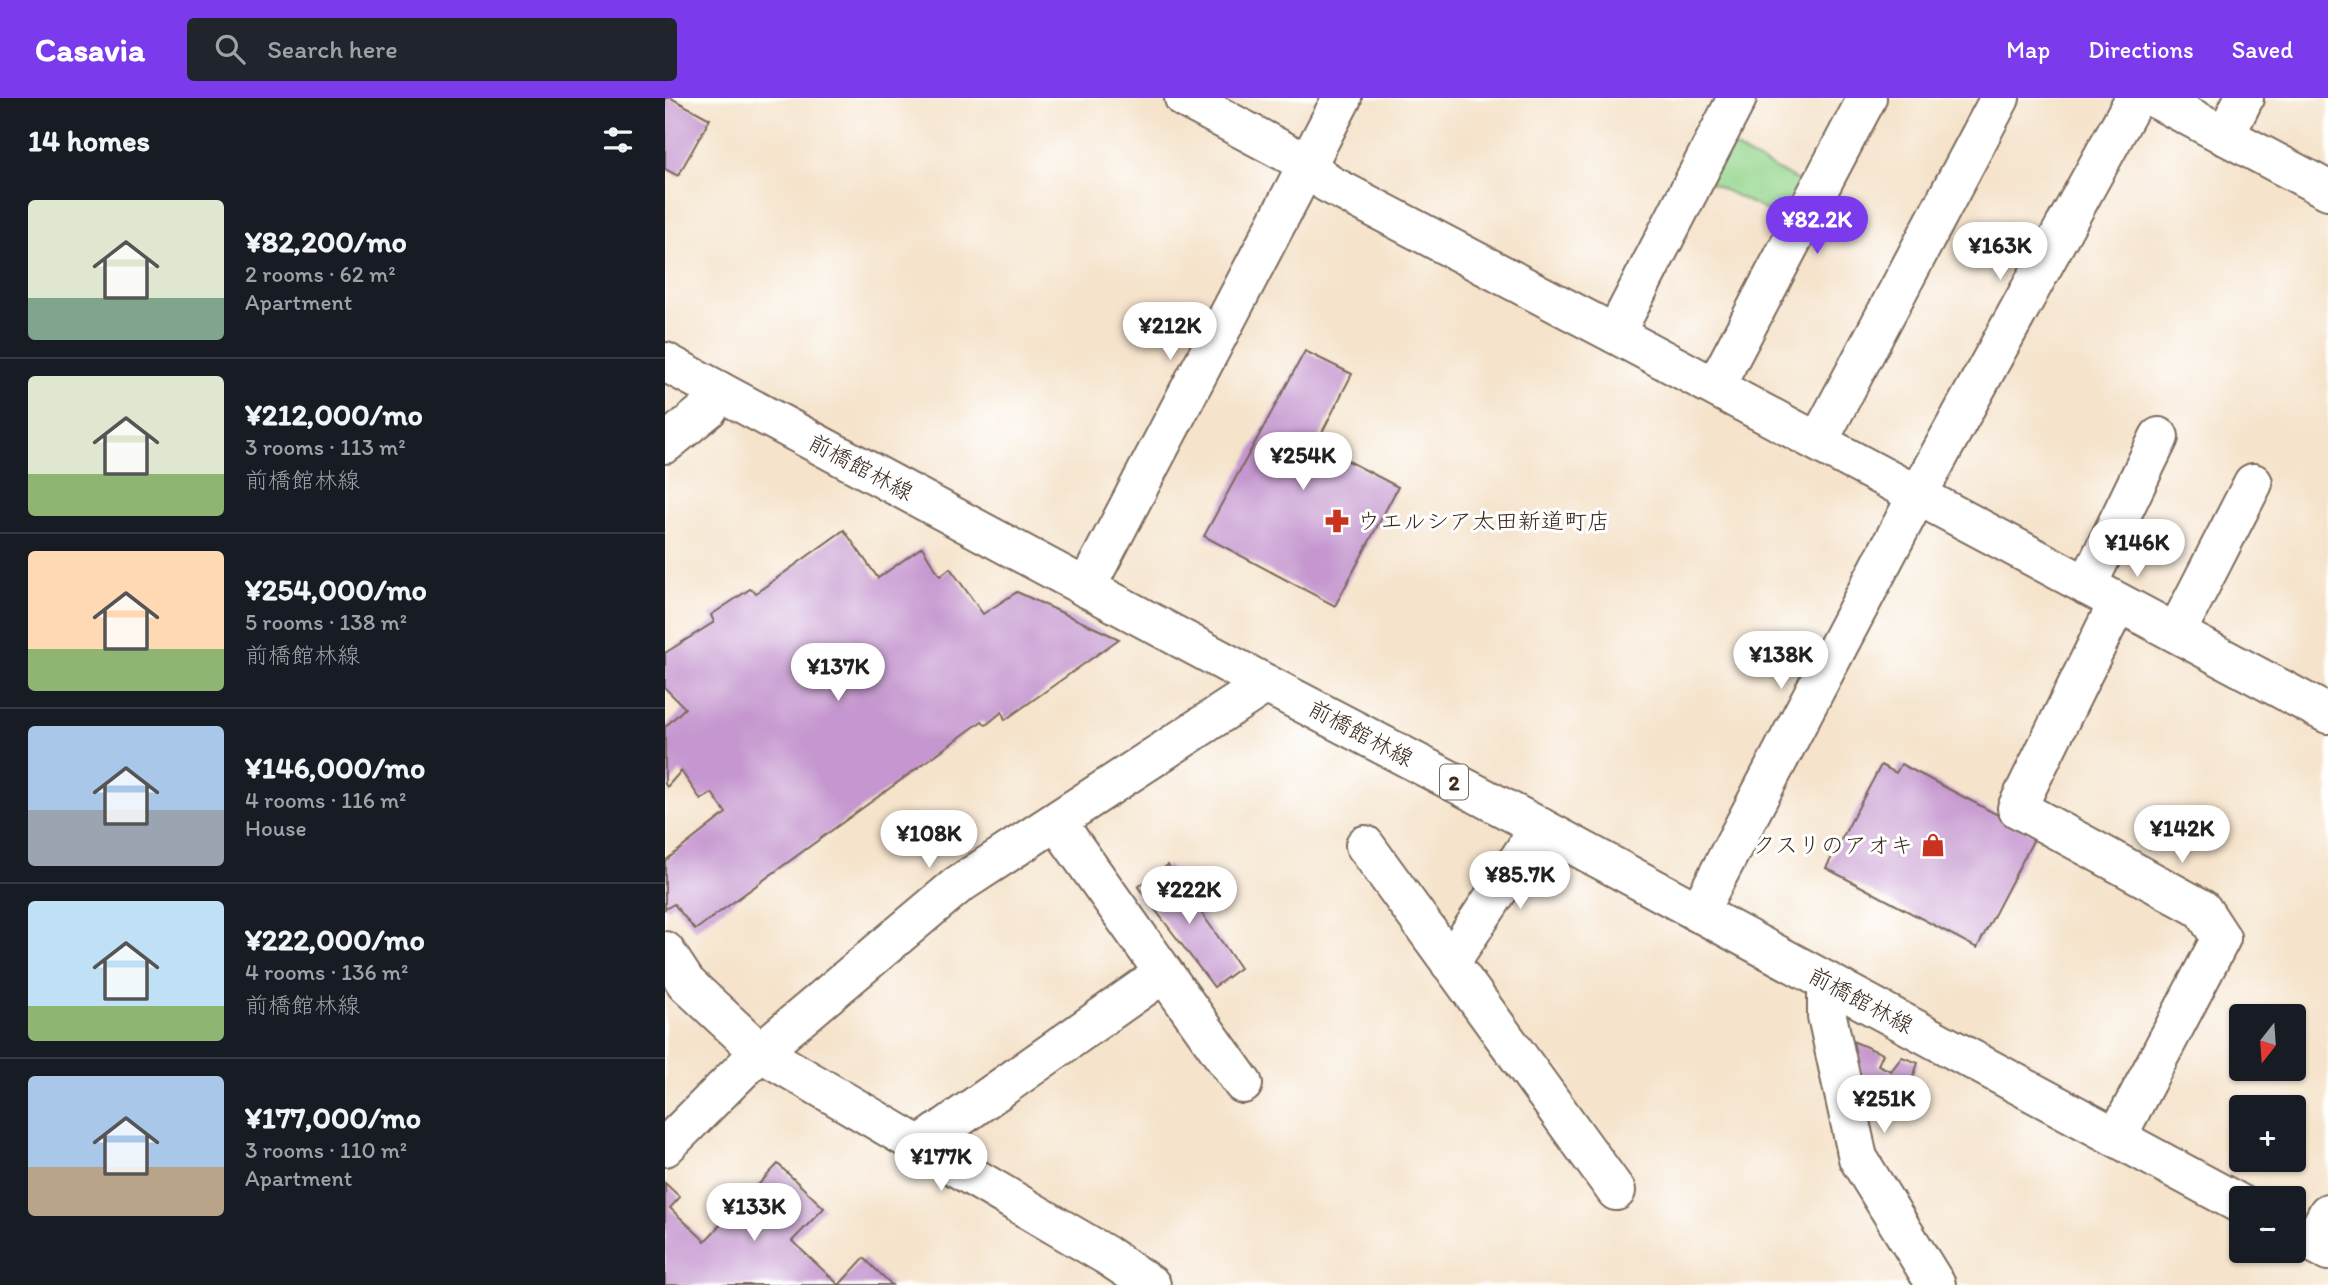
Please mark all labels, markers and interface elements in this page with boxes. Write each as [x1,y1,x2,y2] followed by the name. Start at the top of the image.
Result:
[187,18,677,81] search box
[35,30,145,69] text: Casavia
[211,30,249,68] icon: search
[267,33,398,65] text: Search here
[2006,35,2050,64] text: Map
[2088,35,2194,64] text: Directions
[2232,35,2293,64] text: Saved
[599,121,637,159] icon: filters
[28,122,150,159] text: 14 homes
[1760,197,1874,256] pin: ¥82.2K
[1782,205,1852,233] text: ¥82.2K
[1951,222,2049,282] pin: ¥163K
[245,223,407,260] text: ¥82,200/mo
[84,228,168,312] icon: home
[1969,231,2031,259] text: ¥163K
[245,260,396,288] text: 2 rooms · 62 m²
[245,288,352,316] text: Apartment
[1121,302,1219,362] pin: ¥212K
[1139,311,1201,339] text: ¥212K
[245,396,423,433] text: ¥212,000/mo
[84,404,168,488] icon: home
[804,428,918,506] street label: 前橋館林線
[1254,432,1352,492] pin: ¥254K
[245,433,406,461] text: 3 rooms · 113 m²
[1270,441,1336,469] text: ¥254K
[245,466,360,494] text: 前橋館林線
[1323,507,1351,535] pharmacy icon: ウエルシア太田新道町店
[1357,507,1610,535] place label: ウエルシア太田新道町店
[2088,519,2186,579] pin: ¥146K
[2105,528,2169,556] text: ¥146K
[245,571,427,608] text: ¥254,000/mo
[84,579,168,663] icon: home
[245,608,407,636] text: 5 rooms · 138 m²
[1732,632,1830,691] pin: ¥138K
[1749,640,1813,668] text: ¥138K
[245,641,360,669] text: 前橋館林線
[789,644,887,703] pin: ¥137K
[807,652,869,680] text: ¥137K
[1304,694,1418,772] street label: 前橋館林線
[245,749,425,786] text: ¥146,000/mo
[84,754,168,838] icon: home
[1440,764,1468,800] road number: 2
[245,786,407,814] text: 4 rooms · 116 m²
[2133,806,2231,865] pin: ¥142K
[880,810,978,870] pin: ¥108K
[245,814,307,842] text: House
[2150,814,2214,842] text: ¥142K
[896,819,962,847] text: ¥108K
[1752,831,1913,859] place label: クスリのアオキ
[1919,831,1947,859] shop icon: クスリのアオキ
[1463,852,1577,911] pin: ¥85.7K
[1485,860,1555,888] text: ¥85.7K
[1140,866,1238,926] pin: ¥222K
[1157,875,1221,903] text: ¥222K
[245,921,425,958] text: ¥222,000/mo
[84,929,168,1013] icon: home
[245,958,408,986] text: 4 rooms · 136 m²
[1804,961,1918,1039] street label: 前橋館林線
[245,991,360,1019] text: 前橋館林線
[2229,1004,2307,1082] north arrow
[2229,1004,2306,1263] map controls
[1835,1076,1933,1135] pin: ¥251K
[1853,1084,1915,1112] text: ¥251K
[2229,1095,2306,1172] button: +
[245,1099,421,1136] text: ¥177,000/mo
[84,1104,168,1188] icon: home
[892,1134,990,1193] pin: ¥177K
[245,1136,407,1164] text: 3 rooms · 110 m²
[910,1142,972,1170] text: ¥177K
[245,1164,352,1192] text: Apartment
[705,1184,803,1243] pin: ¥133K
[2229,1186,2306,1263] button: −
[722,1192,786,1220] text: ¥133K

